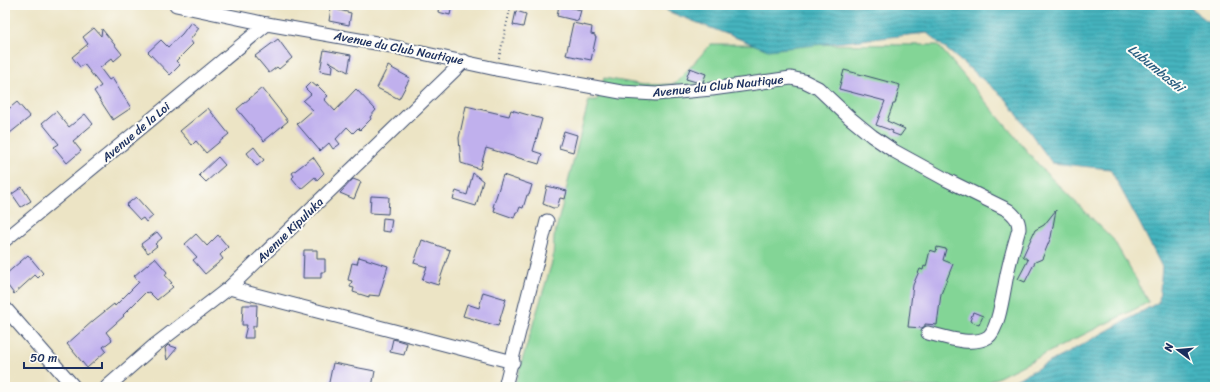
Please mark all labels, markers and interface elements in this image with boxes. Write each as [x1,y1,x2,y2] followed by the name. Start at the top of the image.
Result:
[331,24,466,71] street label: Avenue du Club Nautique
[1123,38,1191,100] water label: Lubumbashi
[650,68,785,104] street label: Avenue du Club Nautique
[96,96,176,168] street label: Avenue de la Loi
[250,192,329,269] street label: Avenue Kipuluka
[1158,330,1198,370] north arrow
[1158,341,1179,355] text: N
[24,344,102,370] scale bar
[30,347,57,369] text: 50 m

